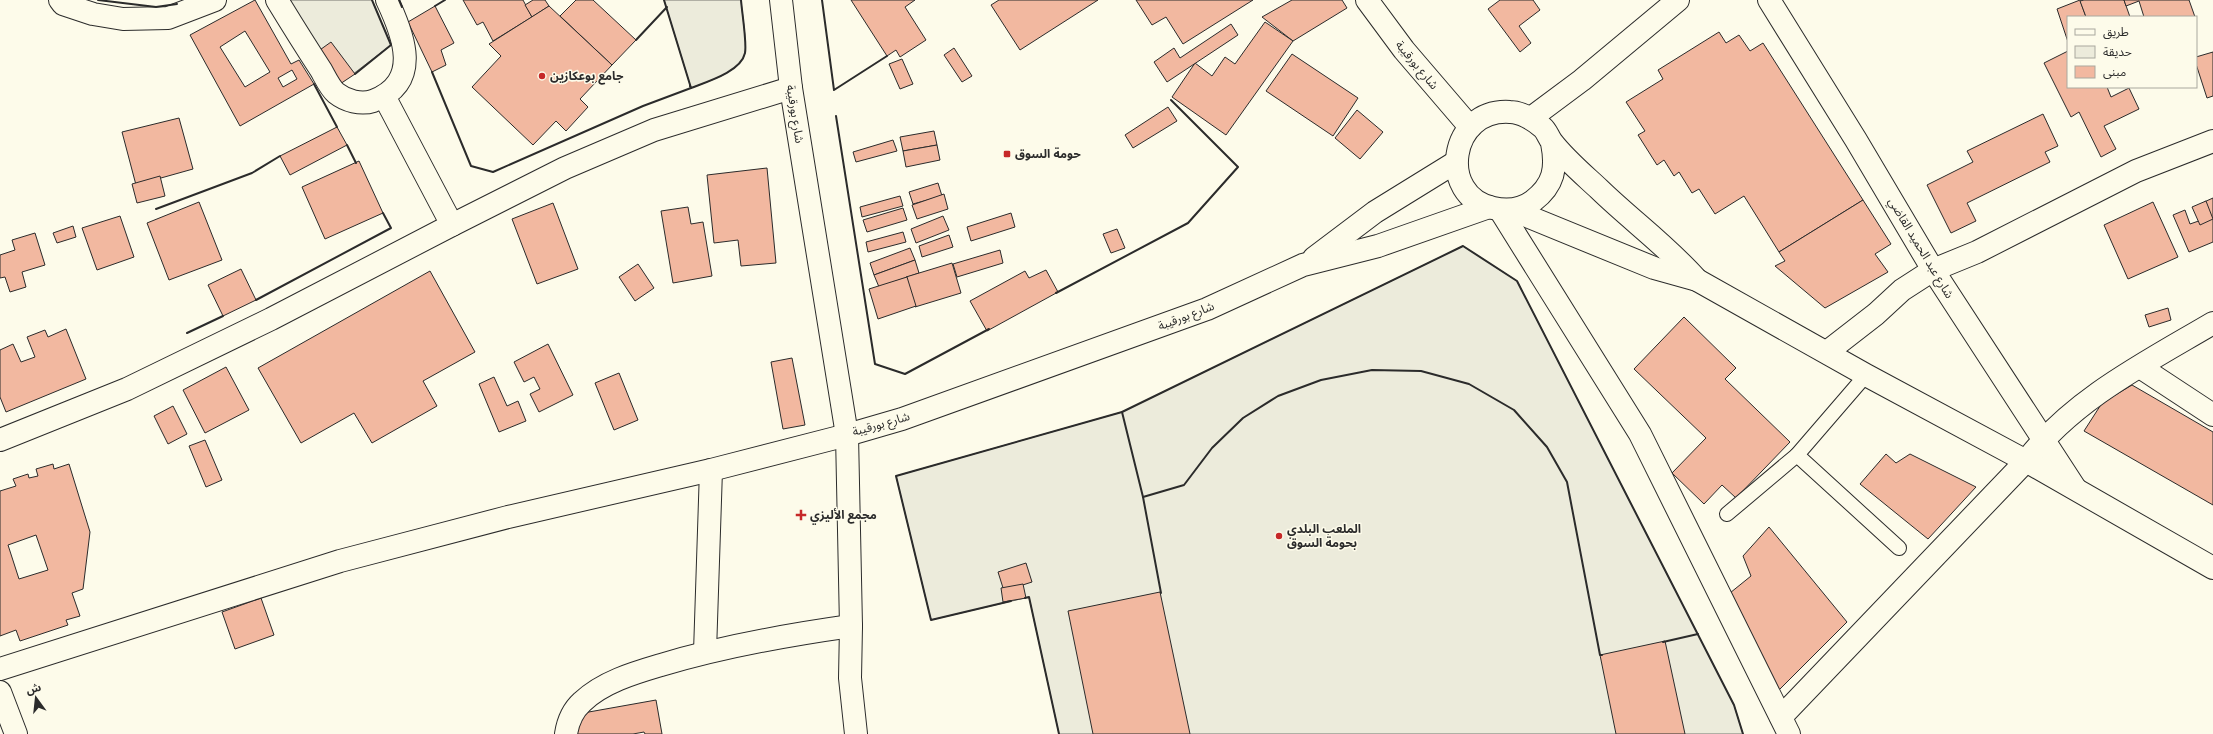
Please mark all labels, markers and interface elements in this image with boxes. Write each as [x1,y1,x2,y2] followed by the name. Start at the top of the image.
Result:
[2067,16,2197,88] legend
[2103,25,2129,40] text: طريق
[1391,38,1441,93] street label: شارع بورقيبة
[2103,45,2132,59] text: حديقة
[2103,65,2126,79] text: مبنى
[550,69,624,85] place label: جامع بوعكازين
[537,71,547,81] marker: جامع بوعكازين
[781,84,807,145] street label: شارع بورقيبة
[1015,147,1081,161] place label: حومة السوق
[1002,149,1012,159] marker: حومة السوق
[1883,195,1957,302] street label: شارع عبد الحميد القاضي
[1156,299,1217,335] street label: شارع بورقيبة
[851,409,912,441] street label: شارع بورقيبة
[810,508,877,525] place label: مجمع الأليزي
[795,509,807,521] marker: مجمع الأليزي
[1287,522,1361,550] place label: الملعب البلدي بحومة السوق
[1274,531,1284,541] marker: الملعب البلدي بحومة السوق
[16,678,56,718] north arrow
[25,681,43,697] text: ش

